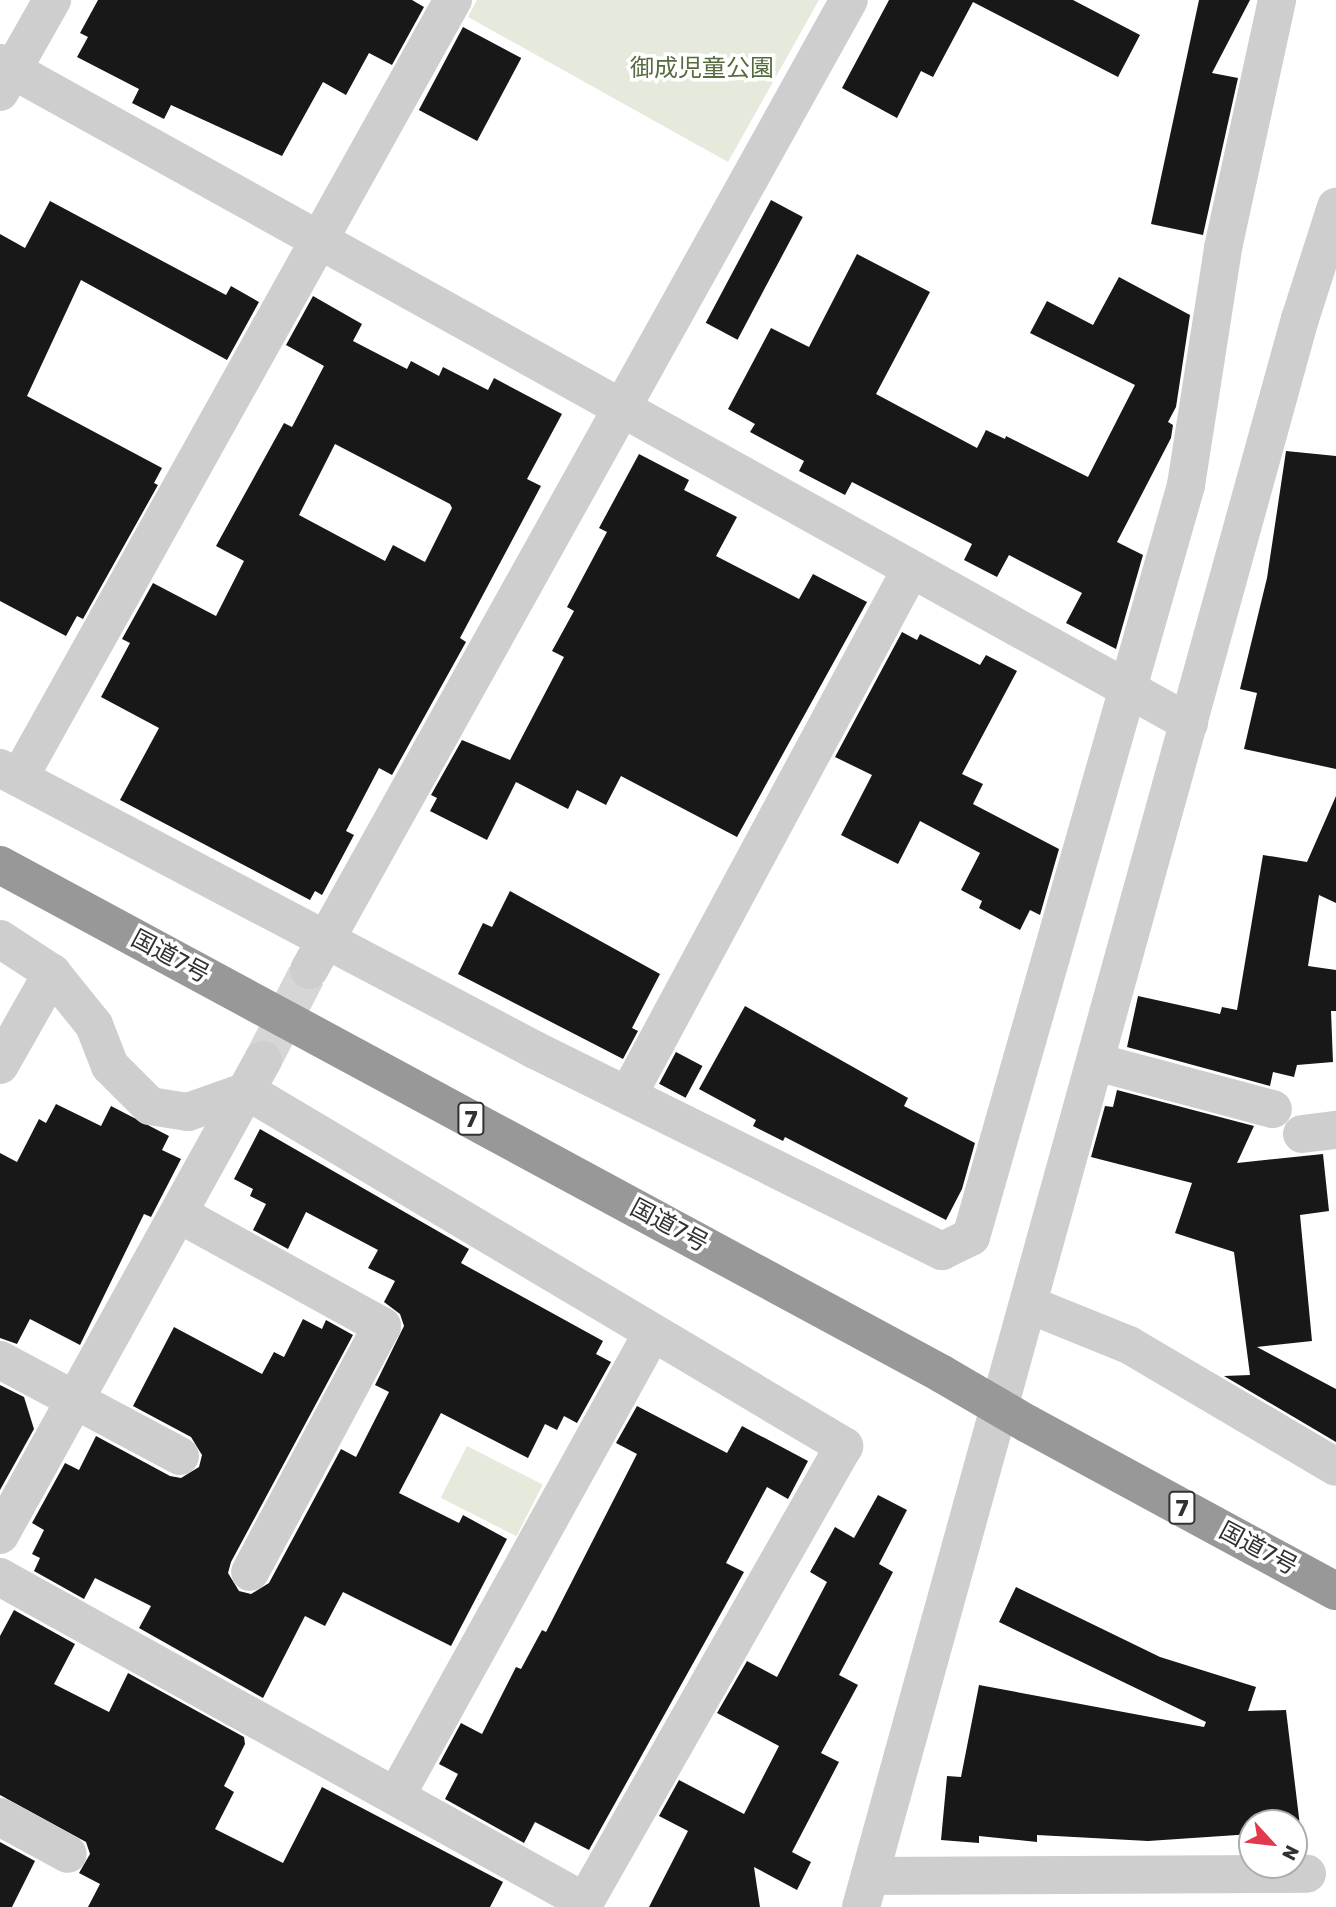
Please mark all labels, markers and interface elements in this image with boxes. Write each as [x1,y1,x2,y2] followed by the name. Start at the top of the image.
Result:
[630,55,774,83] park label: 御成児童公園
[126,924,214,990] street label: 国道7号
[457,1100,485,1138] road number: 7
[625,1193,713,1259] street label: 国道7号
[1168,1488,1196,1527] road number: 7
[1214,1516,1302,1582] street label: 国道7号
[1238,1809,1308,1879] north arrow
[1277,1842,1304,1864] text: N

